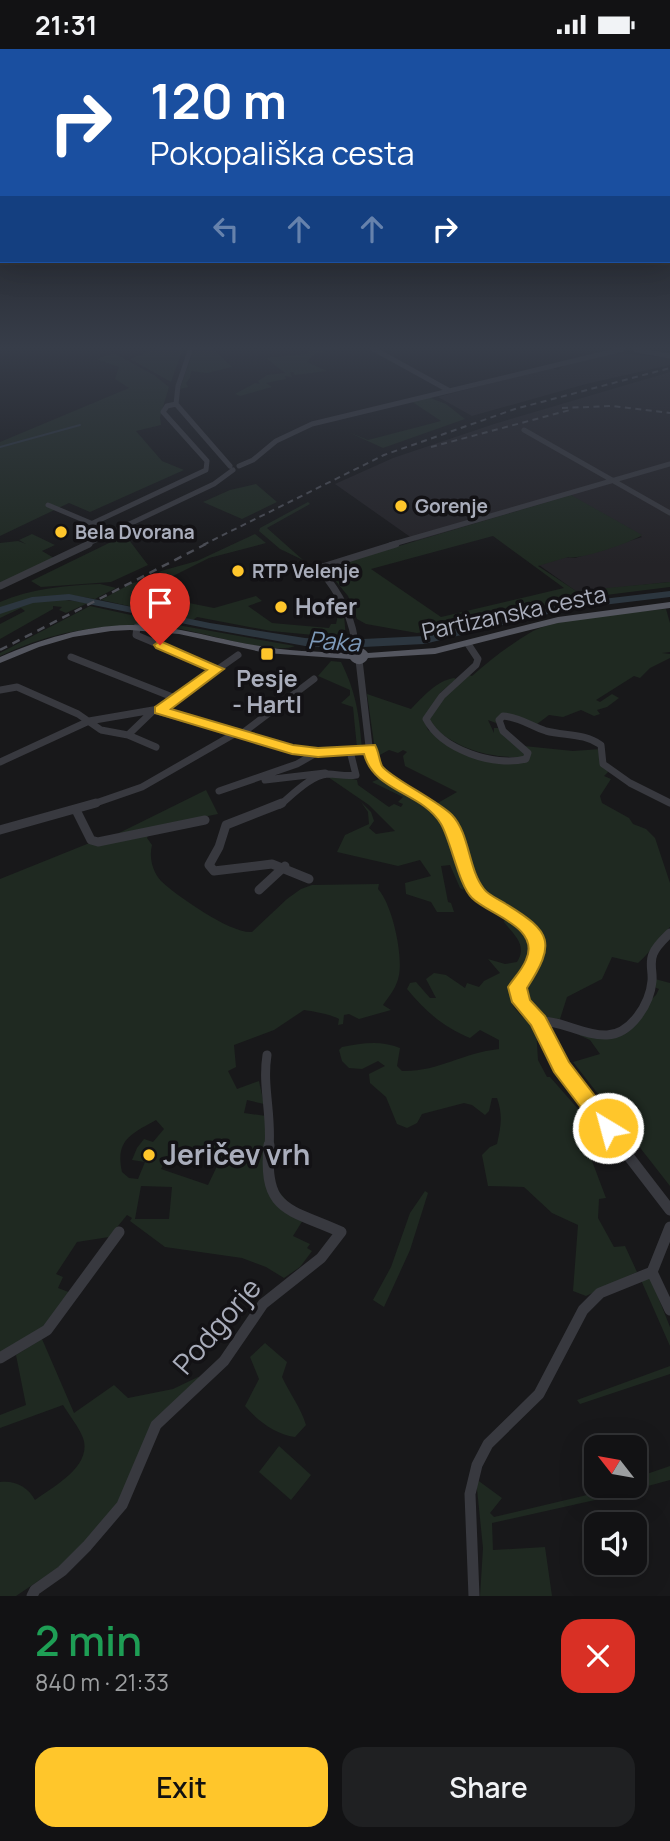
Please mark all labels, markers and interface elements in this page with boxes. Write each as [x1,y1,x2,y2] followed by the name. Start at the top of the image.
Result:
[35,7,97,43] text: 21:31
[150,67,287,134] text: 120 m
[35,77,126,168] icon: right
[150,131,414,175] text: Pokopališka cesta
[207,210,245,248] icon: left
[280,210,318,248] icon: ahead
[353,210,391,248] icon: ahead
[426,210,464,248] icon: right
[415,493,488,519] place label: Gorenje
[393,498,409,514] marker: Gorenje
[75,519,195,545] place label: Bela Dvorana
[53,524,69,540] marker: Bela Dvorana
[252,558,360,584] place label: RTP Velenje
[230,563,246,579] marker: RTP Velenje
[130,573,190,645] pin
[419,577,609,647] street label: Partizanska cesta
[141,584,179,622] icon: arrive
[295,590,357,622] place label: Hofer
[273,599,289,615] marker: Hofer
[307,623,363,658] water label: Paka
[259,646,275,662] marker: Pesje - Hartl
[232,662,302,720] place label: Pesje - Hartl
[571,1091,645,1165] position arrow
[163,1135,310,1173] place label: Jeričev vrh
[141,1147,157,1163] marker: Jeričev vrh
[164,1269,269,1382] street label: Podgorje
[584,1435,648,1498] north arrow
[584,1435,647,1575] map controls
[584,1512,647,1575] button: sound
[35,1611,142,1669] text: 2 min
[561,1619,635,1693] button: close
[35,1666,169,1698] text: 840 m · 21:33
[35,1747,328,1827] button: Exit
[342,1747,635,1827] button: Share

